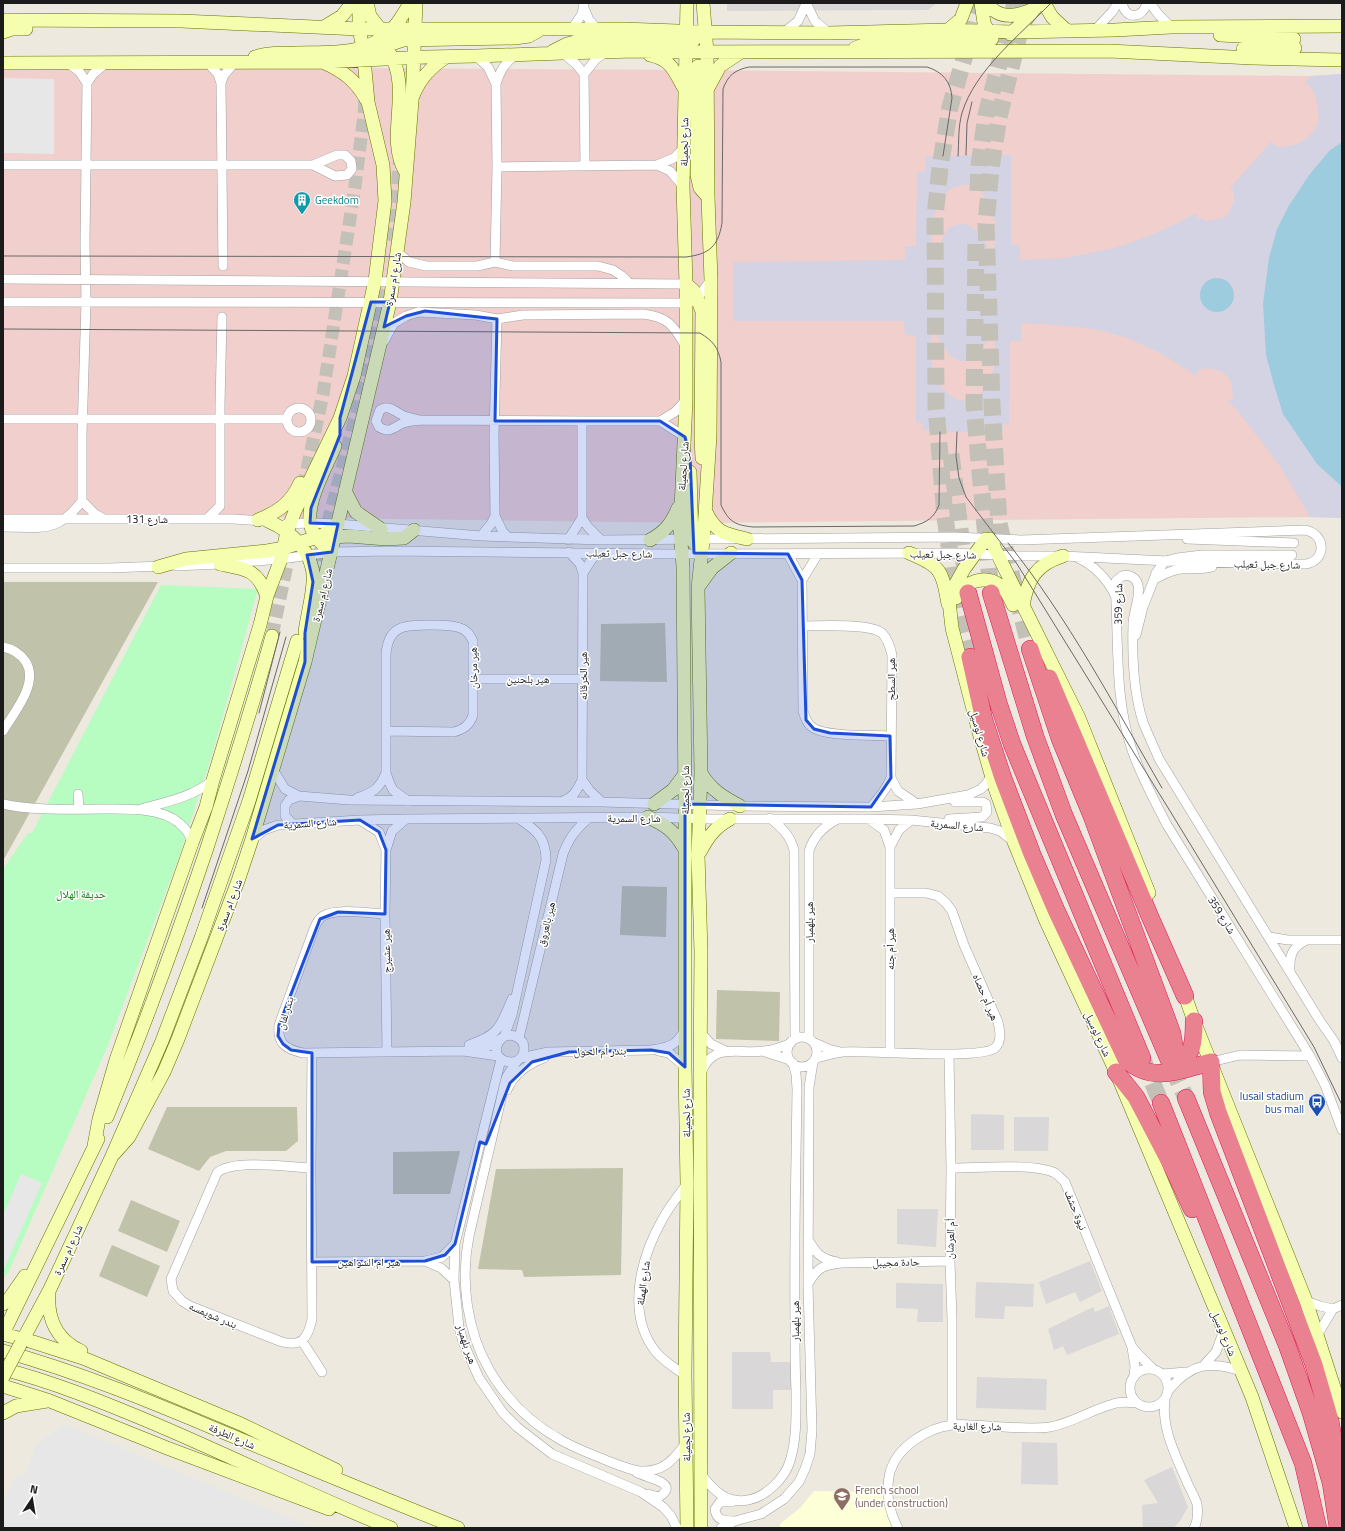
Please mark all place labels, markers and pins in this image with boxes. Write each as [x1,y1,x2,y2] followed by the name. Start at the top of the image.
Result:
[292,190,312,215] building icon: Geekdom
[315,192,359,208] place label: Geekdom
[1240,1088,1304,1117] place label: lusail stadium bus mall
[1307,1092,1327,1117] bus stop icon: lusail stadium bus mall
[855,1482,948,1511] place label: French school (under construction)
[832,1486,852,1511] school or university icon: French school (under construction)

